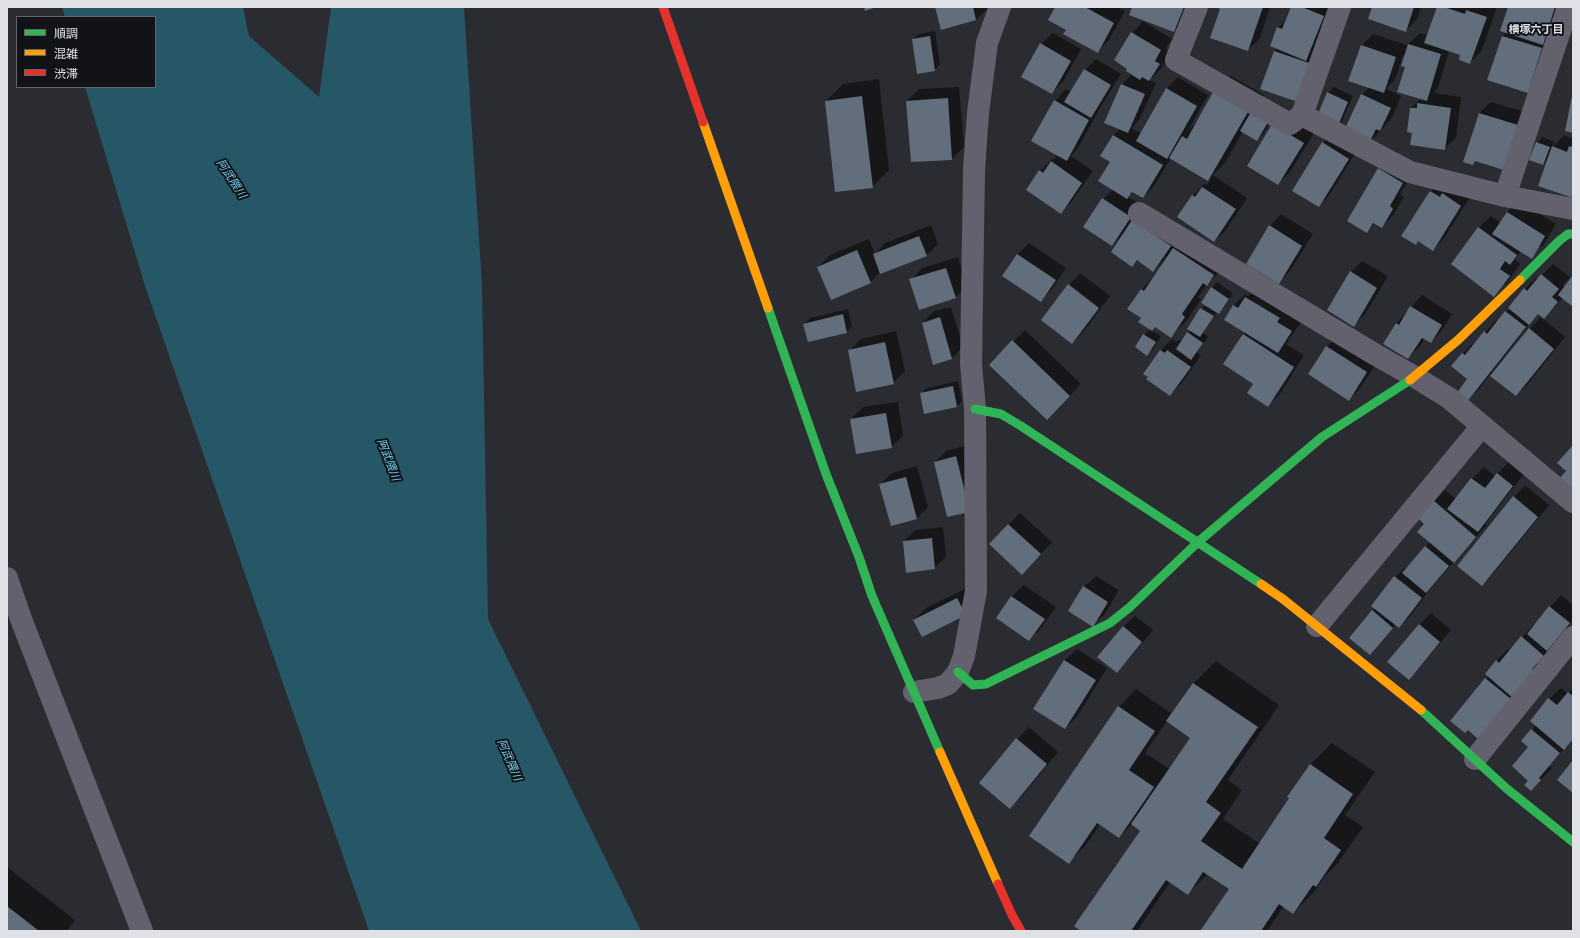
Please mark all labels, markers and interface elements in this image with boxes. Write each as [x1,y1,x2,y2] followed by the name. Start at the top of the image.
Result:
[16,16,156,88] legend
[1509,23,1563,37] district label: 横塚六丁目
[54,27,78,41] text: 順調
[54,47,78,61] text: 混雑
[54,67,78,81] text: 渋滞
[213,157,249,201] water label: 阿武隈川
[374,437,402,483] water label: 阿武隈川
[494,737,524,783] water label: 阿武隈川

